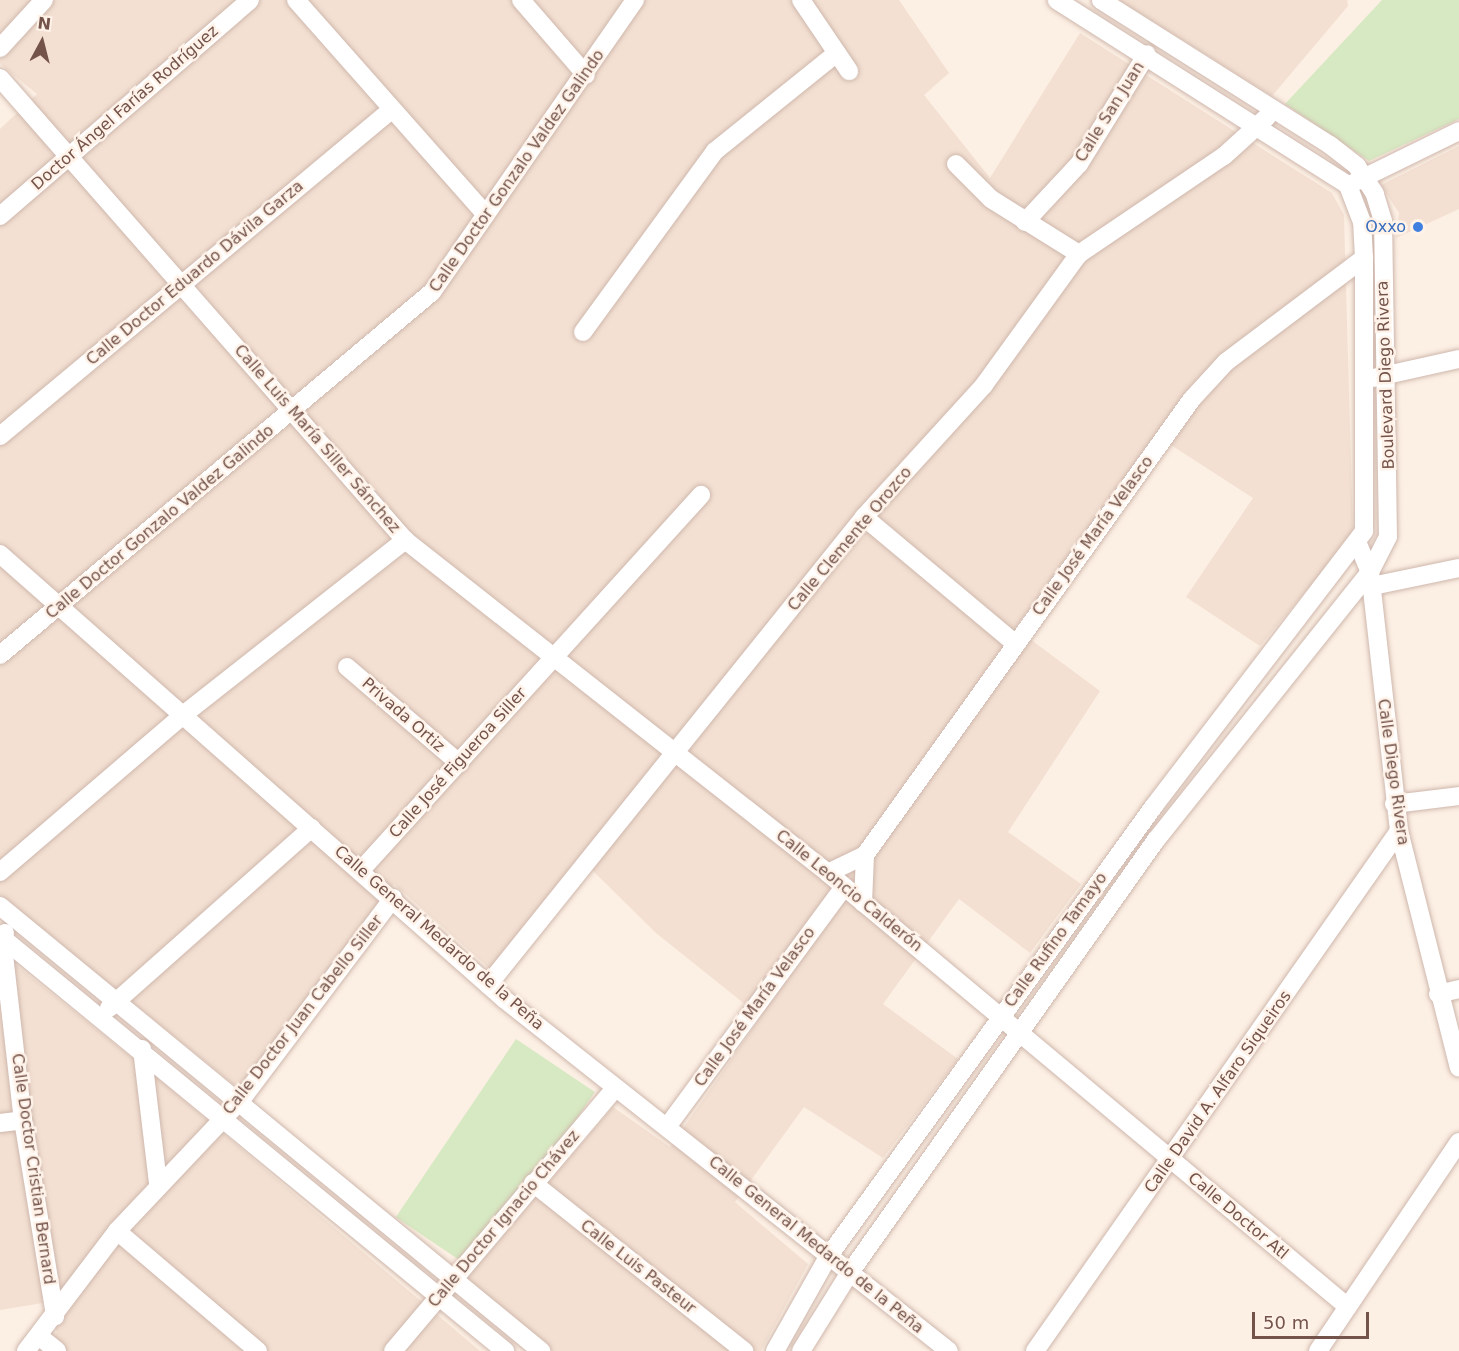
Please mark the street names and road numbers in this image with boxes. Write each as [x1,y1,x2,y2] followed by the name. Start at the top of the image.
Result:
[28,22,222,194] street label: Doctor Ángel Farías Rodríguez
[425,46,609,296] street label: Calle Doctor Gonzalo Valdez Galindo
[1071,58,1149,166] street label: Calle San Juan
[83,177,307,369] street label: Calle Doctor Eduardo Dávila Garza
[1373,280,1399,470] street label: Boulevard Diego Rivera
[230,341,404,537] street label: Calle Luis María Siller Sánchez
[42,421,278,623] street label: Calle Doctor Gonzalo Valdez Galindo
[1029,452,1157,620] street label: Calle José María Velasco
[784,463,916,615] street label: Calle Clemente Orozco
[358,674,448,756] street label: Privada Ortiz
[385,684,531,842] street label: Calle José Figueroa Siller
[1373,698,1413,846] street label: Calle Diego Rivera
[772,826,926,956] street label: Calle Leoncio Calderón
[330,842,548,1034] street label: Calle General Medardo de la Peña
[1001,869,1111,1011] street label: Calle Rufino Tamayo
[219,911,387,1119] street label: Calle Doctor Juan Cabello Siller
[691,923,819,1091] street label: Calle José María Velasco
[1141,987,1295,1197] street label: Calle David A. Alfaro Siqueiros
[7,1052,59,1286] street label: Calle Doctor Cristian Bernard
[424,1127,584,1311] street label: Calle Doctor Ignacio Chávez
[705,1152,927,1338] street label: Calle General Medardo de la Peña
[1184,1169,1292,1263] street label: Calle Doctor Atl
[576,1216,700,1318] street label: Calle Luis Pasteur

